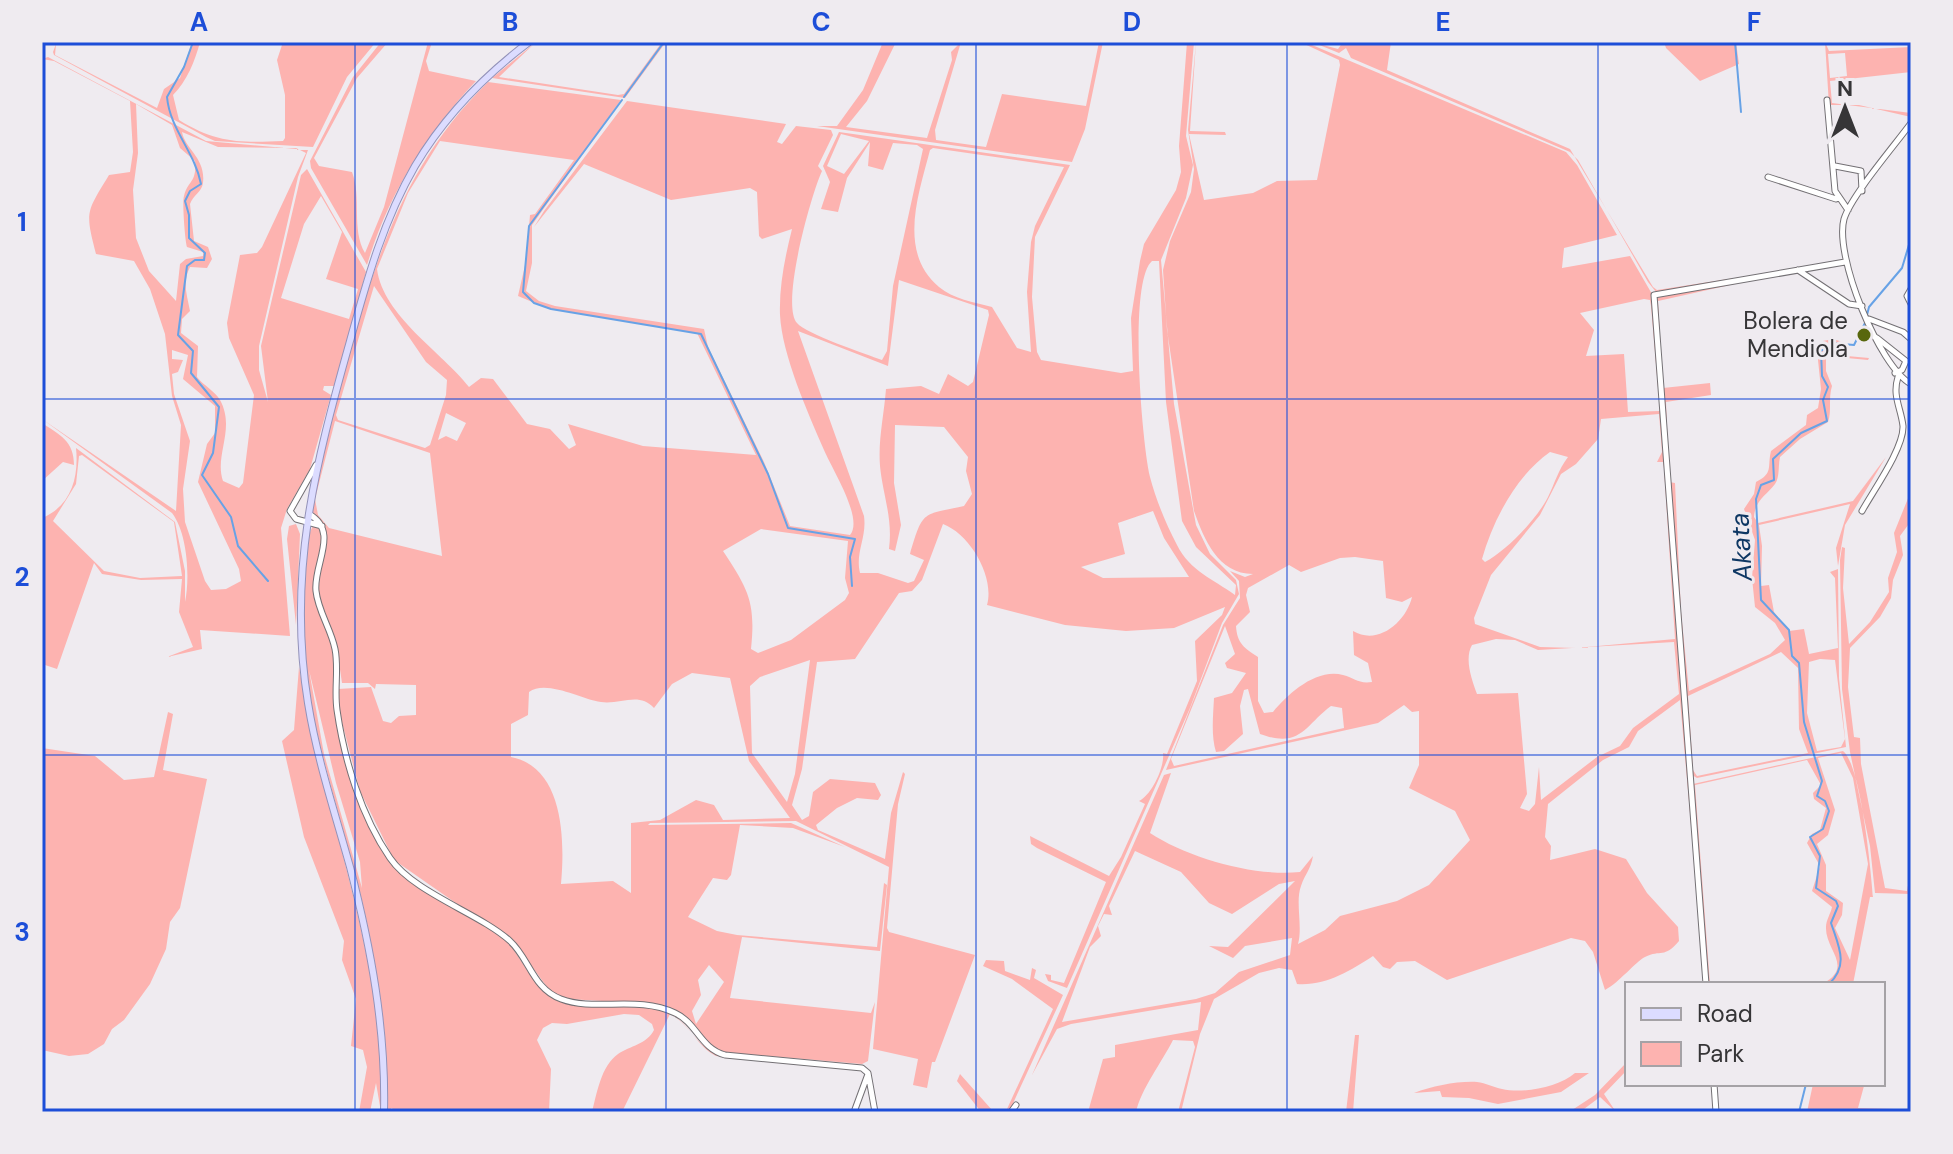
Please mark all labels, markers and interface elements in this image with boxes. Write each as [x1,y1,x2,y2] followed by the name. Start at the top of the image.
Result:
[190,5,208,39] text: A
[502,5,518,39] text: B
[811,5,831,39] text: C
[1123,5,1141,39] text: D
[1435,5,1451,39] text: E
[1747,5,1761,39] text: F
[1805,68,1885,148] north arrow
[1837,74,1853,103] text: N
[17,205,27,239] text: 1
[1743,305,1848,364] place label: Bolera de Mendiola
[1855,326,1873,344] marker: Bolera de Mendiola
[1722,512,1760,583] water label: Akata
[14,560,30,594] text: 2
[14,915,30,949] text: 3
[1625,982,1885,1086] legend
[1697,998,1753,1029] text: Road
[1697,1038,1744,1069] text: Park

